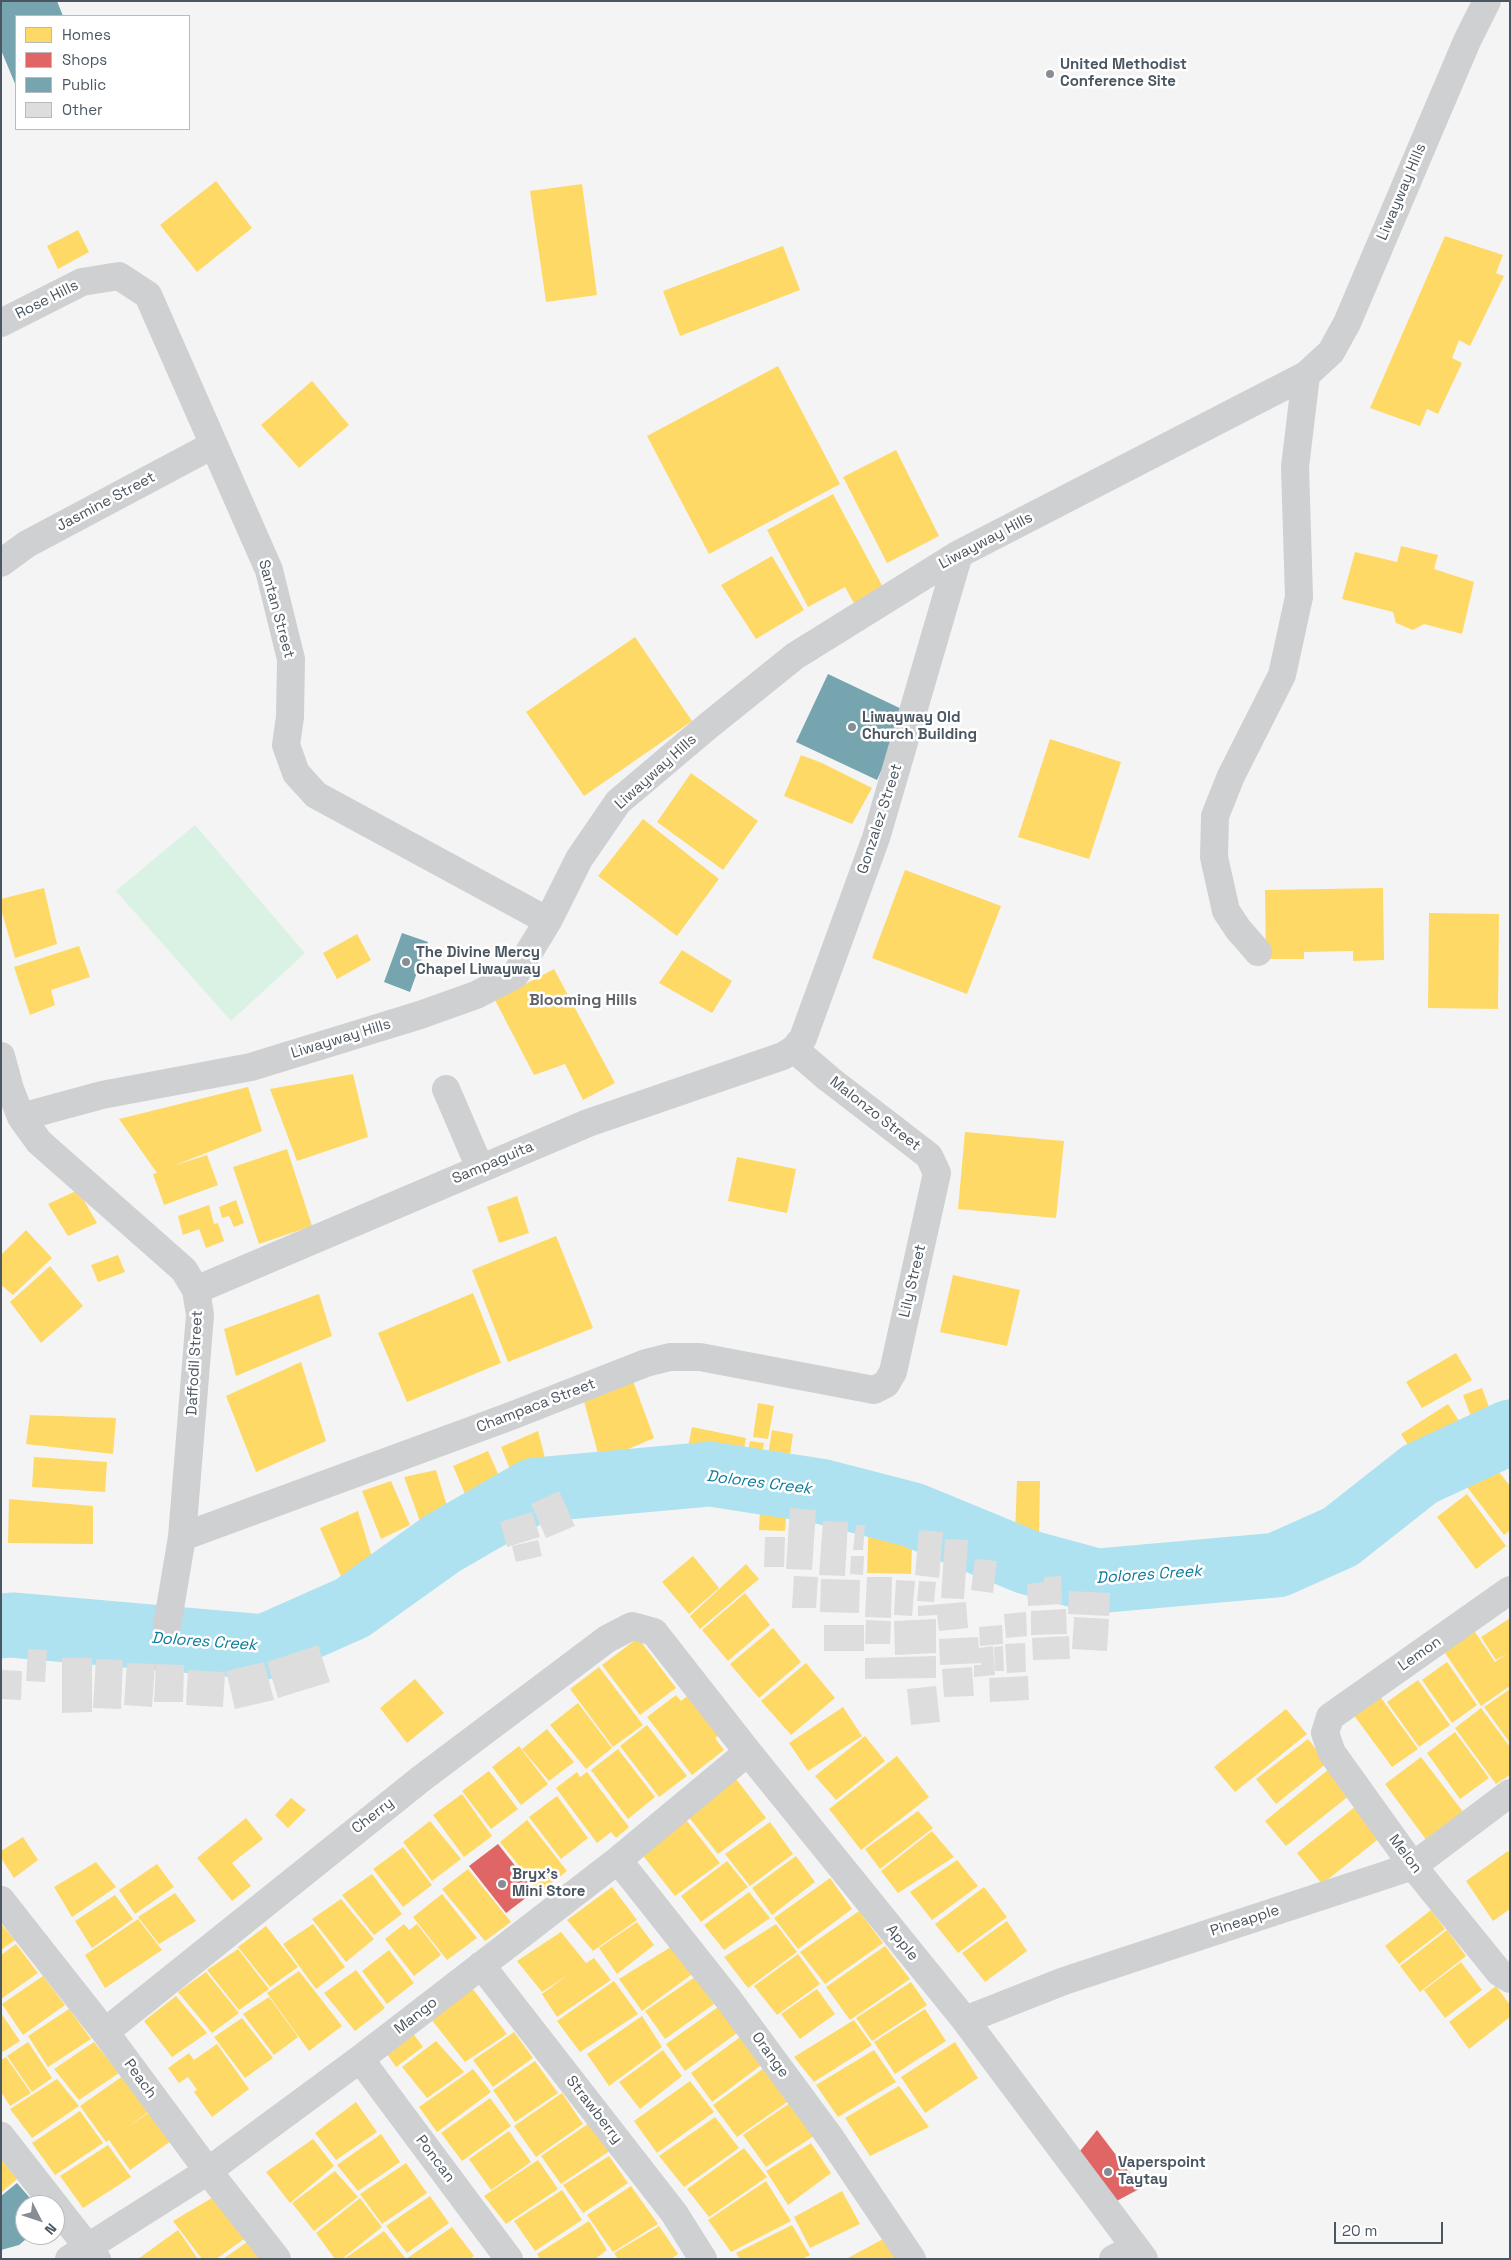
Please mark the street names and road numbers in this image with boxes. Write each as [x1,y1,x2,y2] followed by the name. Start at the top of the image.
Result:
[1373,141,1431,243] street label: Liwayway Hills
[13,277,81,323] street label: Rose Hills
[53,468,159,536] street label: Jasmine Street
[936,509,1036,573] street label: Liwayway Hills
[254,558,298,660] street label: Santan Street
[612,731,700,813] street label: Liwayway Hills
[854,762,906,876] street label: Gonzalez Street
[289,1015,393,1063] street label: Liwayway Hills
[826,1073,924,1155] street label: Malonzo Street
[450,1138,536,1188] street label: Sampaguita
[896,1243,930,1319] street label: Lily Street
[183,1310,207,1416] street label: Daffodil Street
[474,1375,598,1437] street label: Champaca Street
[1395,1633,1445,1675] street label: Lemon
[348,1794,398,1838] street label: Cherry
[1385,1831,1425,1877] street label: Melon
[1208,1901,1282,1941] street label: Pineapple
[882,1921,922,1965] street label: Apple
[391,1994,441,2038] street label: Mango
[748,2029,792,2081] street label: Orange
[120,2056,160,2102] street label: Peach
[562,2073,626,2147] street label: Strawberry
[412,2132,458,2186] street label: Poncan

